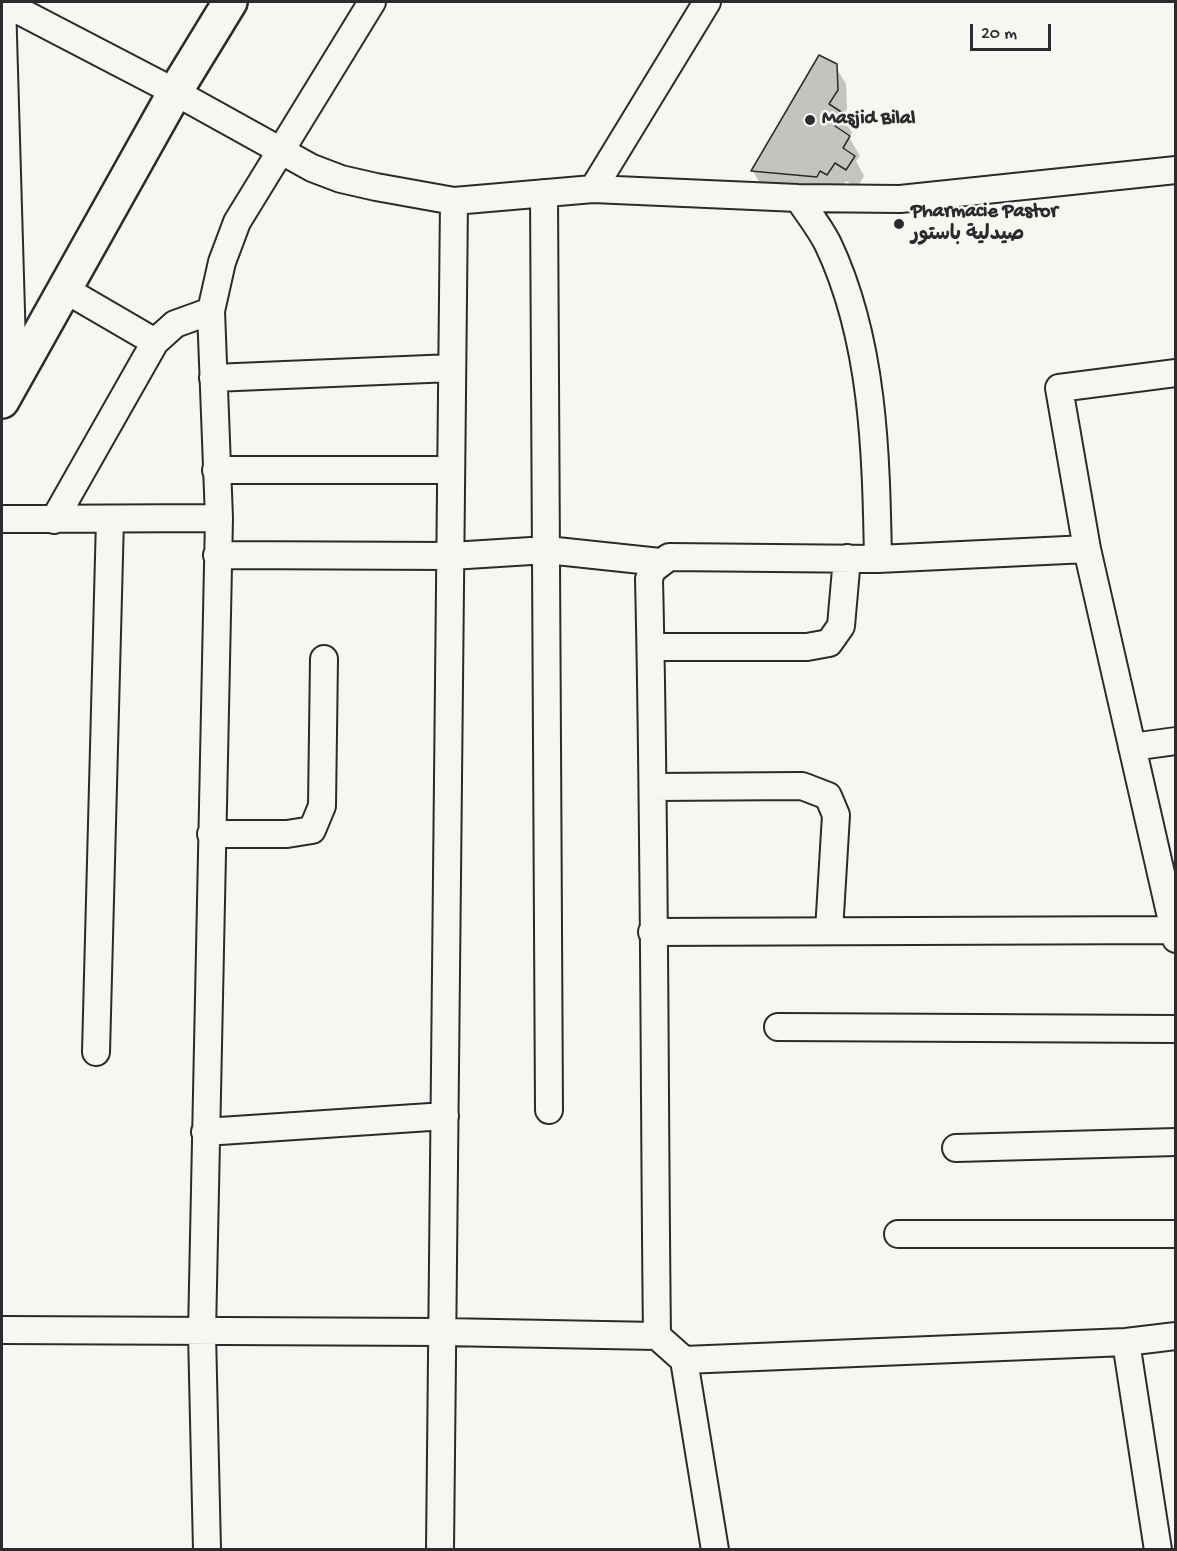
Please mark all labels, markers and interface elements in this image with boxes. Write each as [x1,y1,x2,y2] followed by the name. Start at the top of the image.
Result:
[973,12,1054,50] scale bar
[981,24,1017,45] text: 20 m
[822,108,915,132] place label: Masjid Bilal
[803,113,817,127] marker: Masjid Bilal
[911,201,1058,248] place label: Pharmacie Pastor صيدلية باستور
[892,217,906,231] marker: Pharmacie Pastor صيدلية باستور

